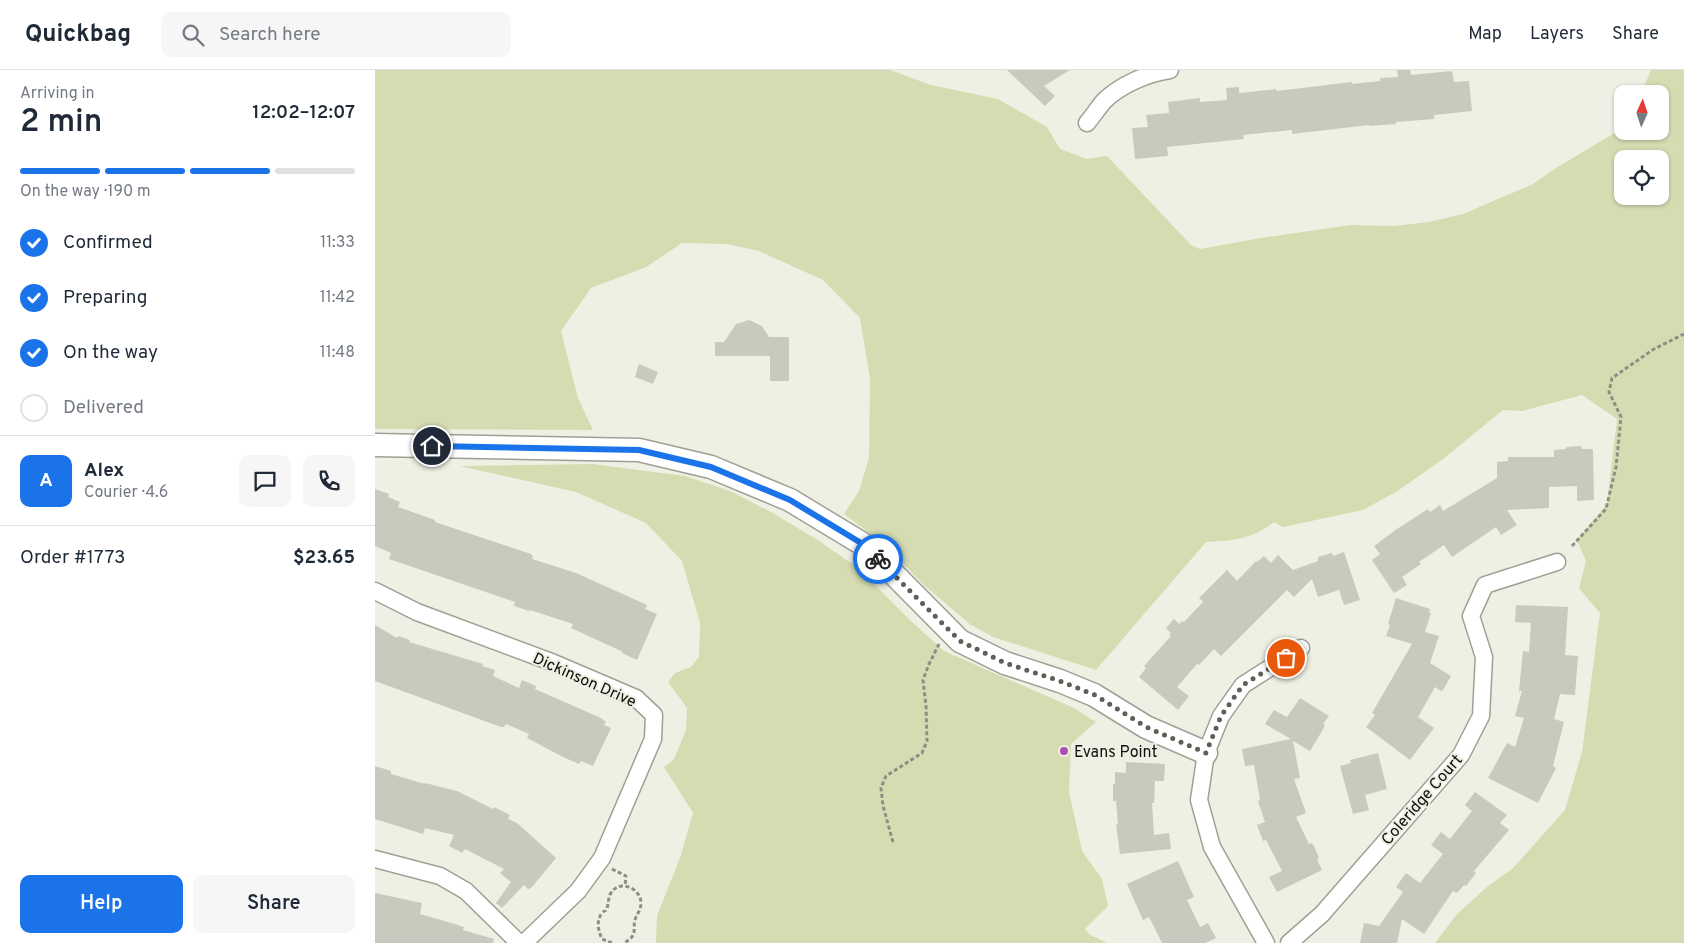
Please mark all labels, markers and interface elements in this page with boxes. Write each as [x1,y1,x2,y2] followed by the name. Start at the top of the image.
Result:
[161,12,511,57] search box
[25,20,131,50] text: Quickbag
[179,21,207,49] icon: search
[219,23,321,47] text: Search here
[1468,23,1502,46] text: Map
[1530,23,1584,46] text: Layers
[1612,23,1659,46] text: Share
[20,84,95,104] text: Arriving in
[1614,85,1669,140] north arrow
[1614,85,1669,205] map controls
[252,101,355,125] text: 12:02–12:07
[20,103,102,143] text: 2 min
[1614,150,1669,205] button: locate
[20,182,150,202] text: On the way · 190 m
[20,229,48,257] icon: check
[63,231,153,255] text: Confirmed
[320,233,355,253] text: 11:33
[20,284,48,312] icon: check
[63,286,147,310] text: Preparing
[320,288,355,308] text: 11:42
[20,339,48,367] icon: check
[63,341,158,365] text: On the way
[320,343,355,363] text: 11:48
[63,396,144,420] text: Delivered
[411,425,453,467] pin
[418,432,446,460] icon: home
[239,455,291,507] button: chat
[303,455,355,507] button: phone
[84,459,124,483] text: Alex
[39,469,53,493] text: A
[84,483,168,503] text: Courier · 4.6
[853,534,903,584] courier
[864,545,892,573] icon: bike
[20,546,125,570] text: Order #1773
[293,546,355,570] text: $23.65
[1265,637,1307,679] pin
[1272,644,1300,672] icon: bag
[529,649,639,713] street label: Dickinson Drive
[1074,743,1157,763] place label: Evans Point
[1058,745,1070,757] marker: Evans Point
[1378,751,1467,850] street label: Coleridge Court
[20,875,183,933] button: Help
[193,875,355,933] button: Share

